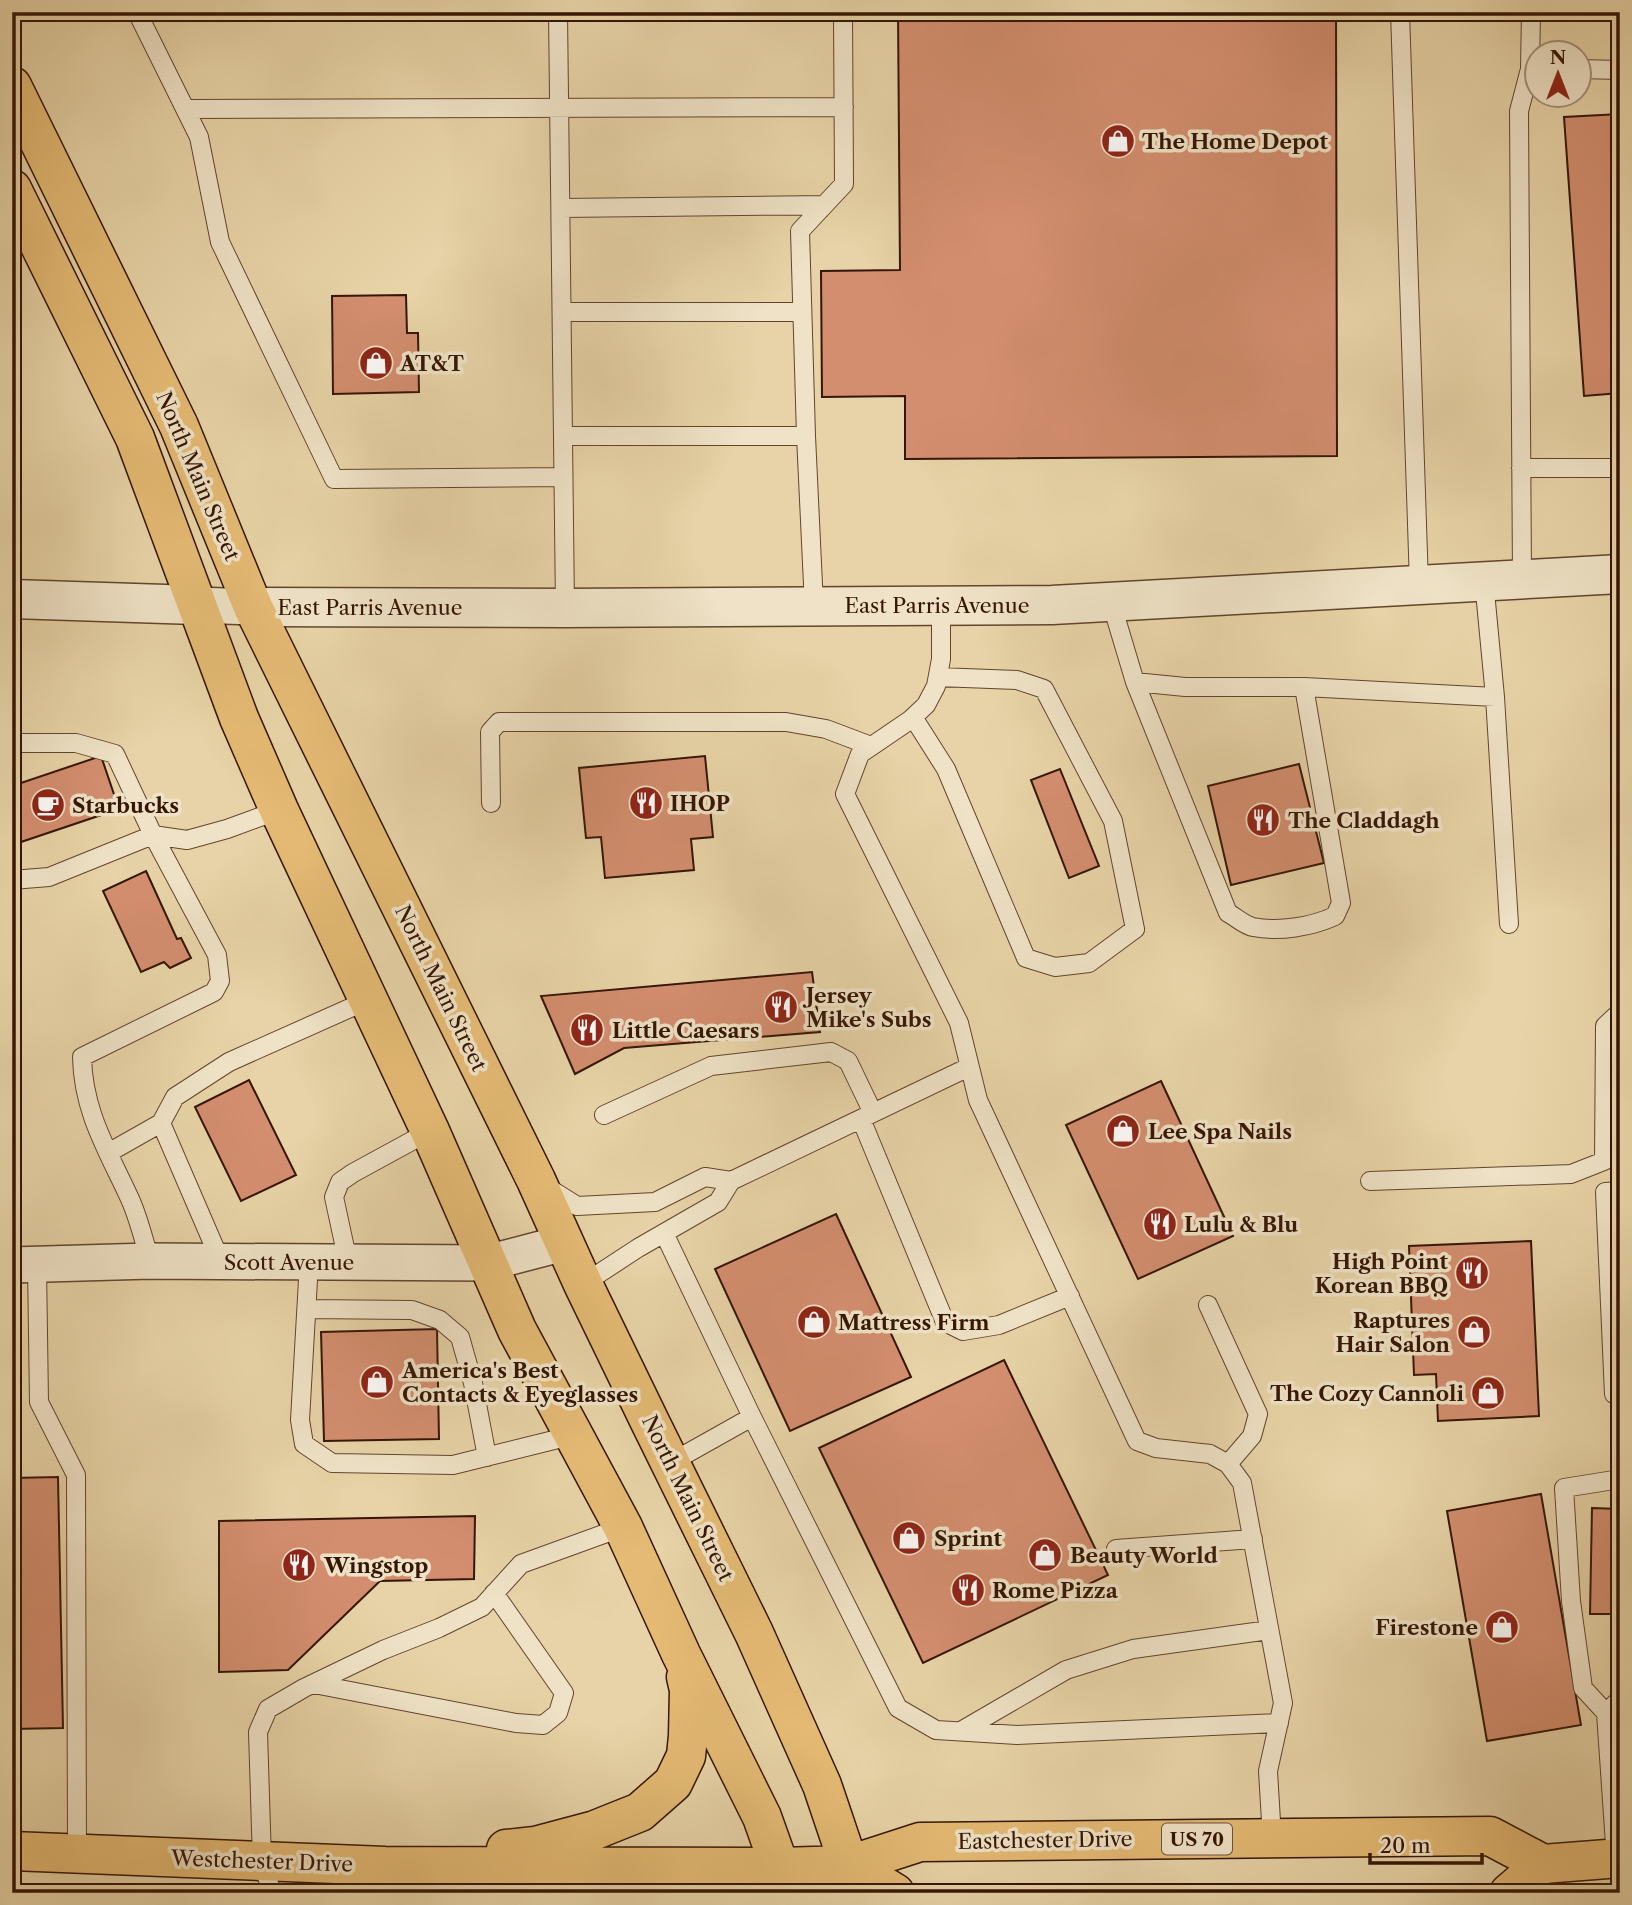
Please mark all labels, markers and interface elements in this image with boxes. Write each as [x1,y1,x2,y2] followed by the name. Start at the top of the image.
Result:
[1524,38,1594,108] north arrow
[1550,46,1566,69] text: N
[1099,122,1137,160] shop icon: The Home Depot
[1142,129,1328,154] place label: The Home Depot
[357,344,395,382] shop icon: AT&T
[399,351,464,376] place label: AT&T
[151,388,245,565] street label: North Main Street
[845,593,1029,618] street label: East Parris Avenue
[278,595,462,620] street label: East Parris Avenue
[627,784,665,822] restaurant icon: IHOP
[29,786,67,824] cafe icon: Starbucks
[670,791,730,816] place label: IHOP
[72,793,179,818] place label: Starbucks
[1244,801,1282,839] restaurant icon: The Claddagh
[1288,808,1440,833] place label: The Claddagh
[390,901,492,1076] street label: North Main Street
[802,983,932,1032] place label: Jersey Mike's Subs
[762,988,800,1026] restaurant icon: Jersey Mike's Subs
[568,1011,606,1049] restaurant icon: Little Caesars
[612,1018,760,1043] place label: Little Caesars
[1104,1112,1142,1150] shop icon: Lee Spa Nails
[1148,1119,1292,1144] place label: Lee Spa Nails
[1141,1205,1179,1243] restaurant icon: Lulu & Blu
[1184,1212,1298,1237] place label: Lulu & Blu
[1315,1249,1449,1298] place label: High Point Korean BBQ
[224,1250,354,1275] street label: Scott Avenue
[1453,1254,1491,1292] restaurant icon: High Point Korean BBQ
[795,1303,833,1341] shop icon: Mattress Firm
[1335,1308,1451,1357] place label: Raptures Hair Salon
[838,1310,989,1335] place label: Mattress Firm
[1455,1313,1493,1351] shop icon: Raptures Hair Salon
[401,1358,638,1407] place label: America's Best Contacts & Eyeglasses
[358,1363,396,1401] shop icon: America's Best Contacts & Eyeglasses
[1469,1374,1507,1412] shop icon: The Cozy Cannoli
[1270,1381,1465,1406] place label: The Cozy Cannoli
[637,1411,739,1586] street label: North Main Street
[890,1519,928,1557] shop icon: Sprint
[934,1526,1003,1551] place label: Sprint
[1026,1536,1064,1574] shop icon: Beauty World
[1070,1543,1218,1568] place label: Beauty World
[280,1546,318,1584] restaurant icon: Wingstop
[323,1553,428,1578] place label: Wingstop
[949,1571,987,1609] restaurant icon: Rome Pizza
[992,1578,1119,1603] place label: Rome Pizza
[1483,1608,1521,1646] shop icon: Firestone
[1375,1615,1478,1640] place label: Firestone
[1370,1821,1482,1865] scale bar
[1162,1824,1232,1854] road number: US 70
[957,1826,1133,1854] street label: Eastchester Drive
[1380,1833,1431,1858] text: 20 m
[170,1845,353,1877] street label: Westchester Drive

